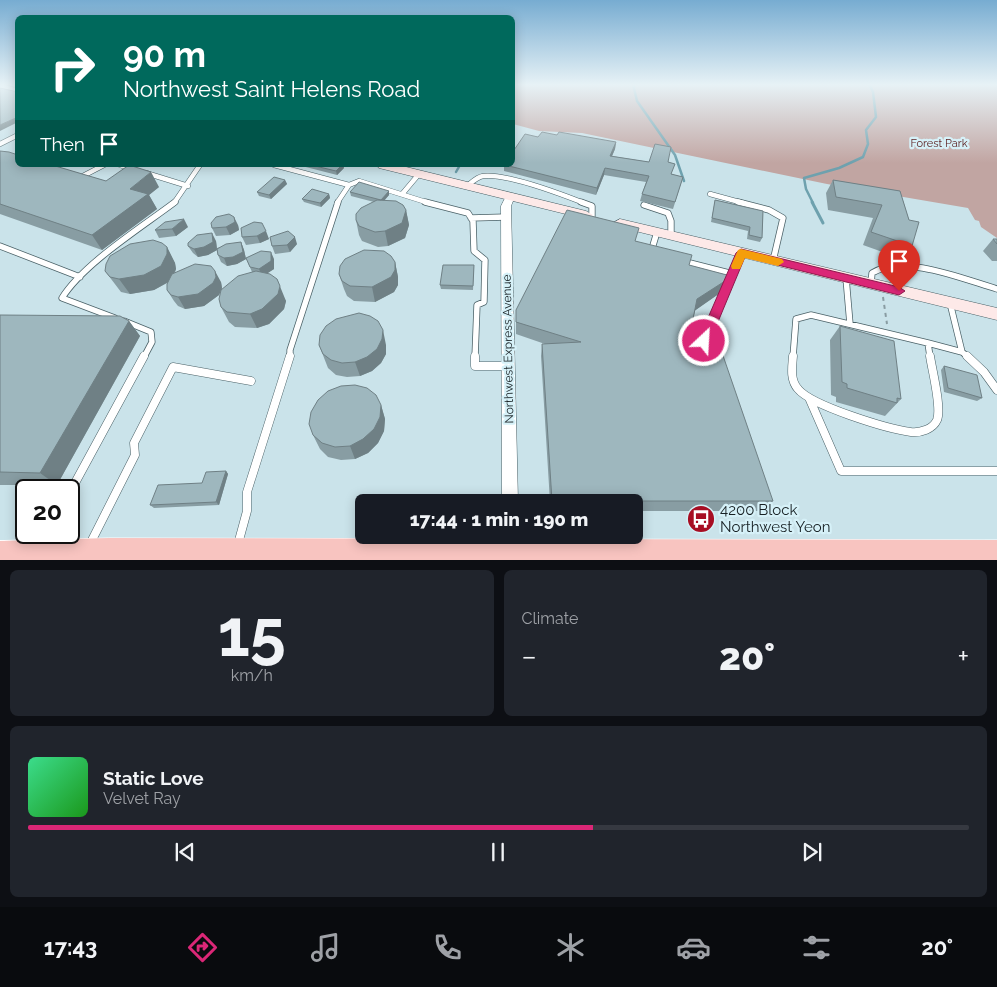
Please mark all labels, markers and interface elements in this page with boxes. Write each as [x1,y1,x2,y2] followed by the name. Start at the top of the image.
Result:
[123,34,206,75] text: 90 m
[40,35,105,100] icon: right
[123,76,420,102] text: Northwest Saint Helens Road
[95,130,123,158] icon: arrive
[40,133,85,155] text: Then
[910,137,968,150] park label: Forest Park
[878,240,920,291] pin
[885,247,913,275] icon: arrive
[500,274,516,424] street label: Northwest Express Avenue
[677,314,729,366] position arrow
[15,479,80,544] speed limit sign: 20
[720,501,830,536] place label: 4200 Block Northwest Yeon
[686,504,716,534] bus stop icon: 4200 Block Northwest Yeon
[410,508,588,530] text: 17:44 · 1 min · 190 m
[218,595,286,671] text: 15
[522,609,578,628] text: Climate
[719,634,775,679] text: 20°
[522,640,537,673] text: −
[957,640,969,673] text: +
[231,666,273,685] text: km/h
[103,767,204,789] text: Static Love
[103,789,181,808] text: Velvet Ray
[171,838,199,866] icon: previous
[484,838,512,866] icon: pause
[798,838,826,866] icon: next
[185,930,220,965] icon: directions
[308,930,343,965] icon: music
[430,930,465,965] icon: phone
[553,930,588,965] icon: climate
[676,930,711,965] icon: car
[799,930,834,965] icon: filters
[44,934,97,960] text: 17:43
[921,934,953,960] text: 20°

